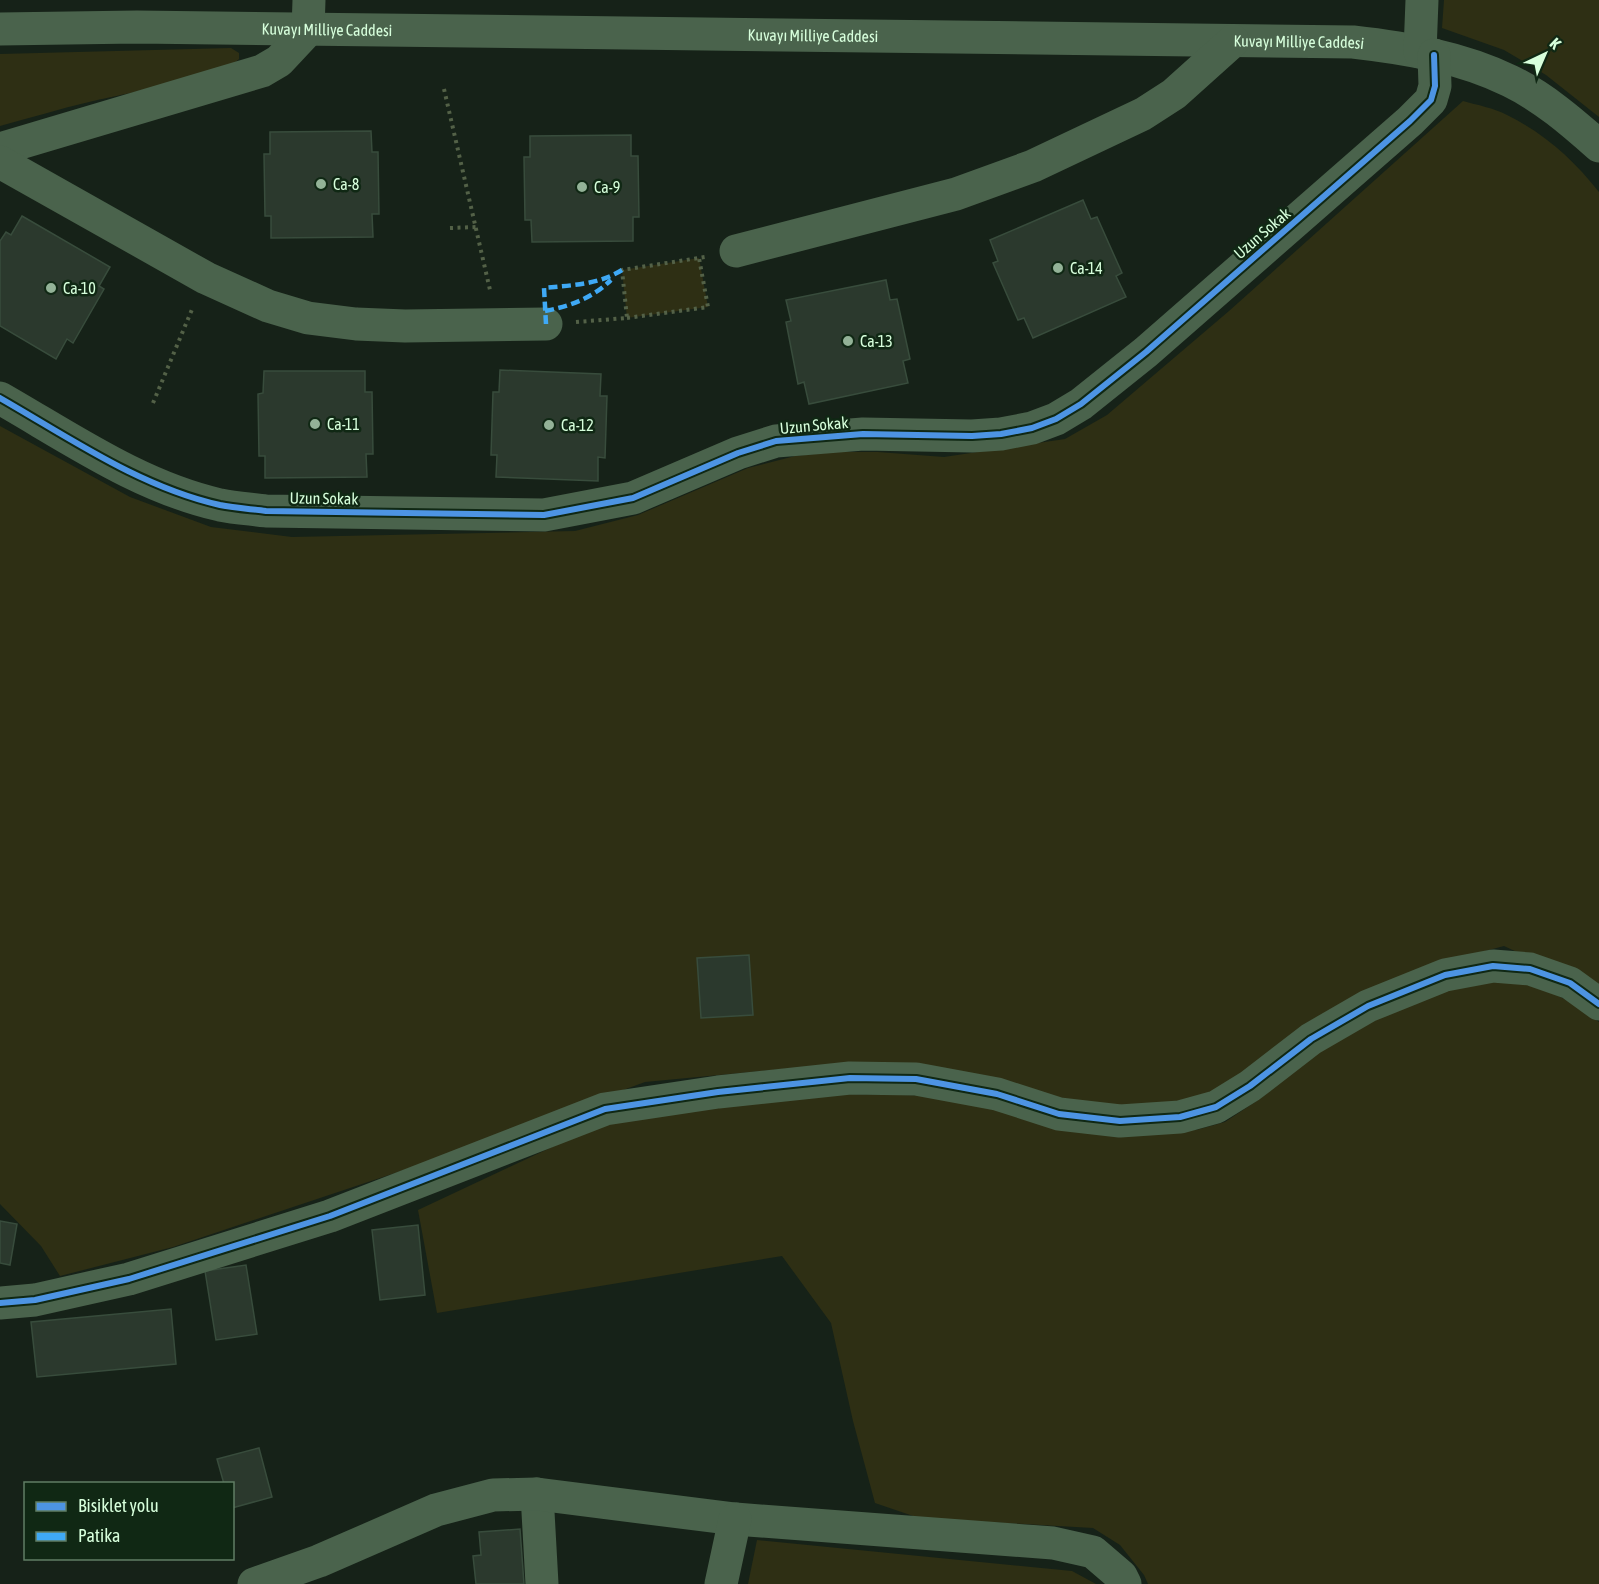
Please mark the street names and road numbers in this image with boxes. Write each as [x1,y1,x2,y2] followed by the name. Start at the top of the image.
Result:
[261,20,392,39] street label: Kuvayı Milliye Caddesi
[747,26,878,45] street label: Kuvayı Milliye Caddesi
[1233,32,1365,52] street label: Kuvayı Milliye Caddesi
[1230,204,1294,262] street label: Uzun Sokak
[779,413,849,437] street label: Uzun Sokak
[290,488,358,508] street label: Uzun Sokak

